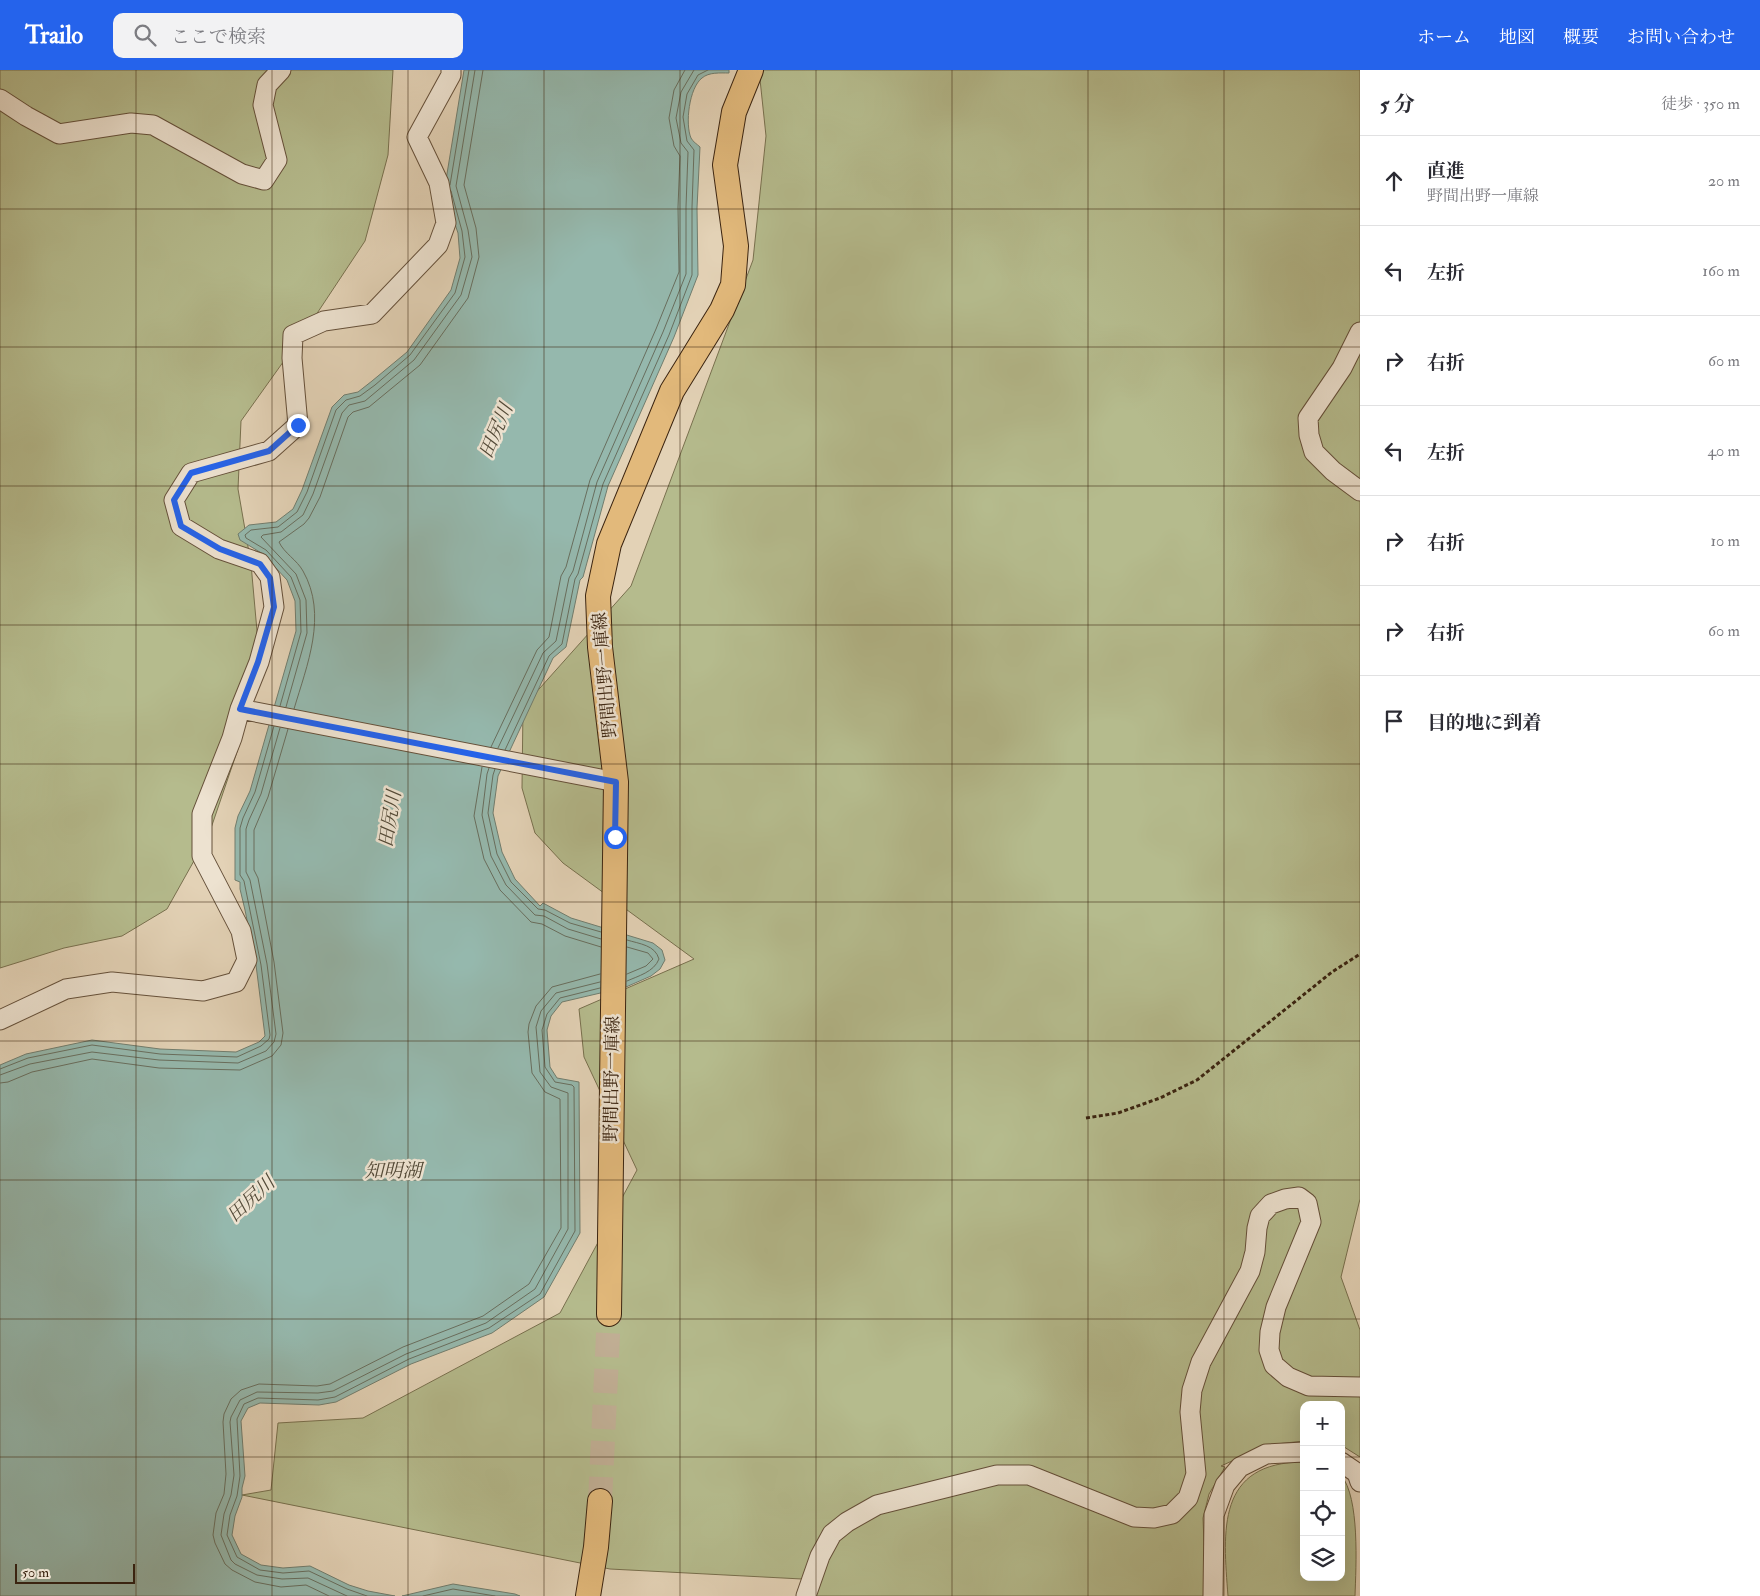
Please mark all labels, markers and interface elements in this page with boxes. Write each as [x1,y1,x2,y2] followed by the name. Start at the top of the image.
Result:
[113,13,463,58] search box
[25,20,83,51] text: Trailo
[131,21,159,49] icon: search
[171,25,266,49] text: ここで検索
[1417,26,1471,49] text: ホーム
[1499,26,1535,49] text: 地図
[1563,26,1599,49] text: 概要
[1627,26,1735,49] text: お問い合わせ
[1380,91,1415,118] text: 5 分
[1661,94,1740,114] text: 徒歩 · 350 m
[1427,159,1465,183] text: 直進
[1380,167,1408,195] icon: ahead
[1708,171,1740,191] text: 20 m
[1427,186,1539,206] text: 野間出野一庫線
[1380,257,1408,285] icon: left
[1427,261,1465,285] text: 左折
[1702,261,1740,281] text: 160 m
[1380,347,1408,375] icon: right
[1427,351,1465,375] text: 右折
[1708,351,1740,371] text: 60 m
[474,398,519,462] water label: 田尻川
[287,414,310,437] route end
[1380,437,1408,465] icon: left
[1427,441,1465,465] text: 左折
[1707,441,1740,461] text: 40 m
[1380,527,1408,555] icon: right
[1427,531,1465,555] text: 右折
[1710,531,1740,551] text: 10 m
[588,611,622,739] street label: 野間出野一庫線
[1380,617,1408,645] icon: right
[1427,621,1465,645] text: 右折
[1708,621,1740,641] text: 60 m
[1380,707,1408,735] icon: arrive
[1427,711,1541,735] text: 目的地に到着
[374,787,407,849] water label: 田尻川
[604,826,627,849] route start
[599,1016,625,1142] street label: 野間出野一庫線
[364,1159,424,1183] water label: 知明湖
[222,1169,281,1227] water label: 田尻川
[1300,1401,1345,1581] map controls
[1300,1401,1345,1446] button: +
[1300,1446,1345,1491] button: −
[1300,1491,1345,1536] button: locate
[1300,1536,1345,1581] button: layers
[15,1561,135,1584] scale bar
[22,1564,49,1581] text: 50 m

